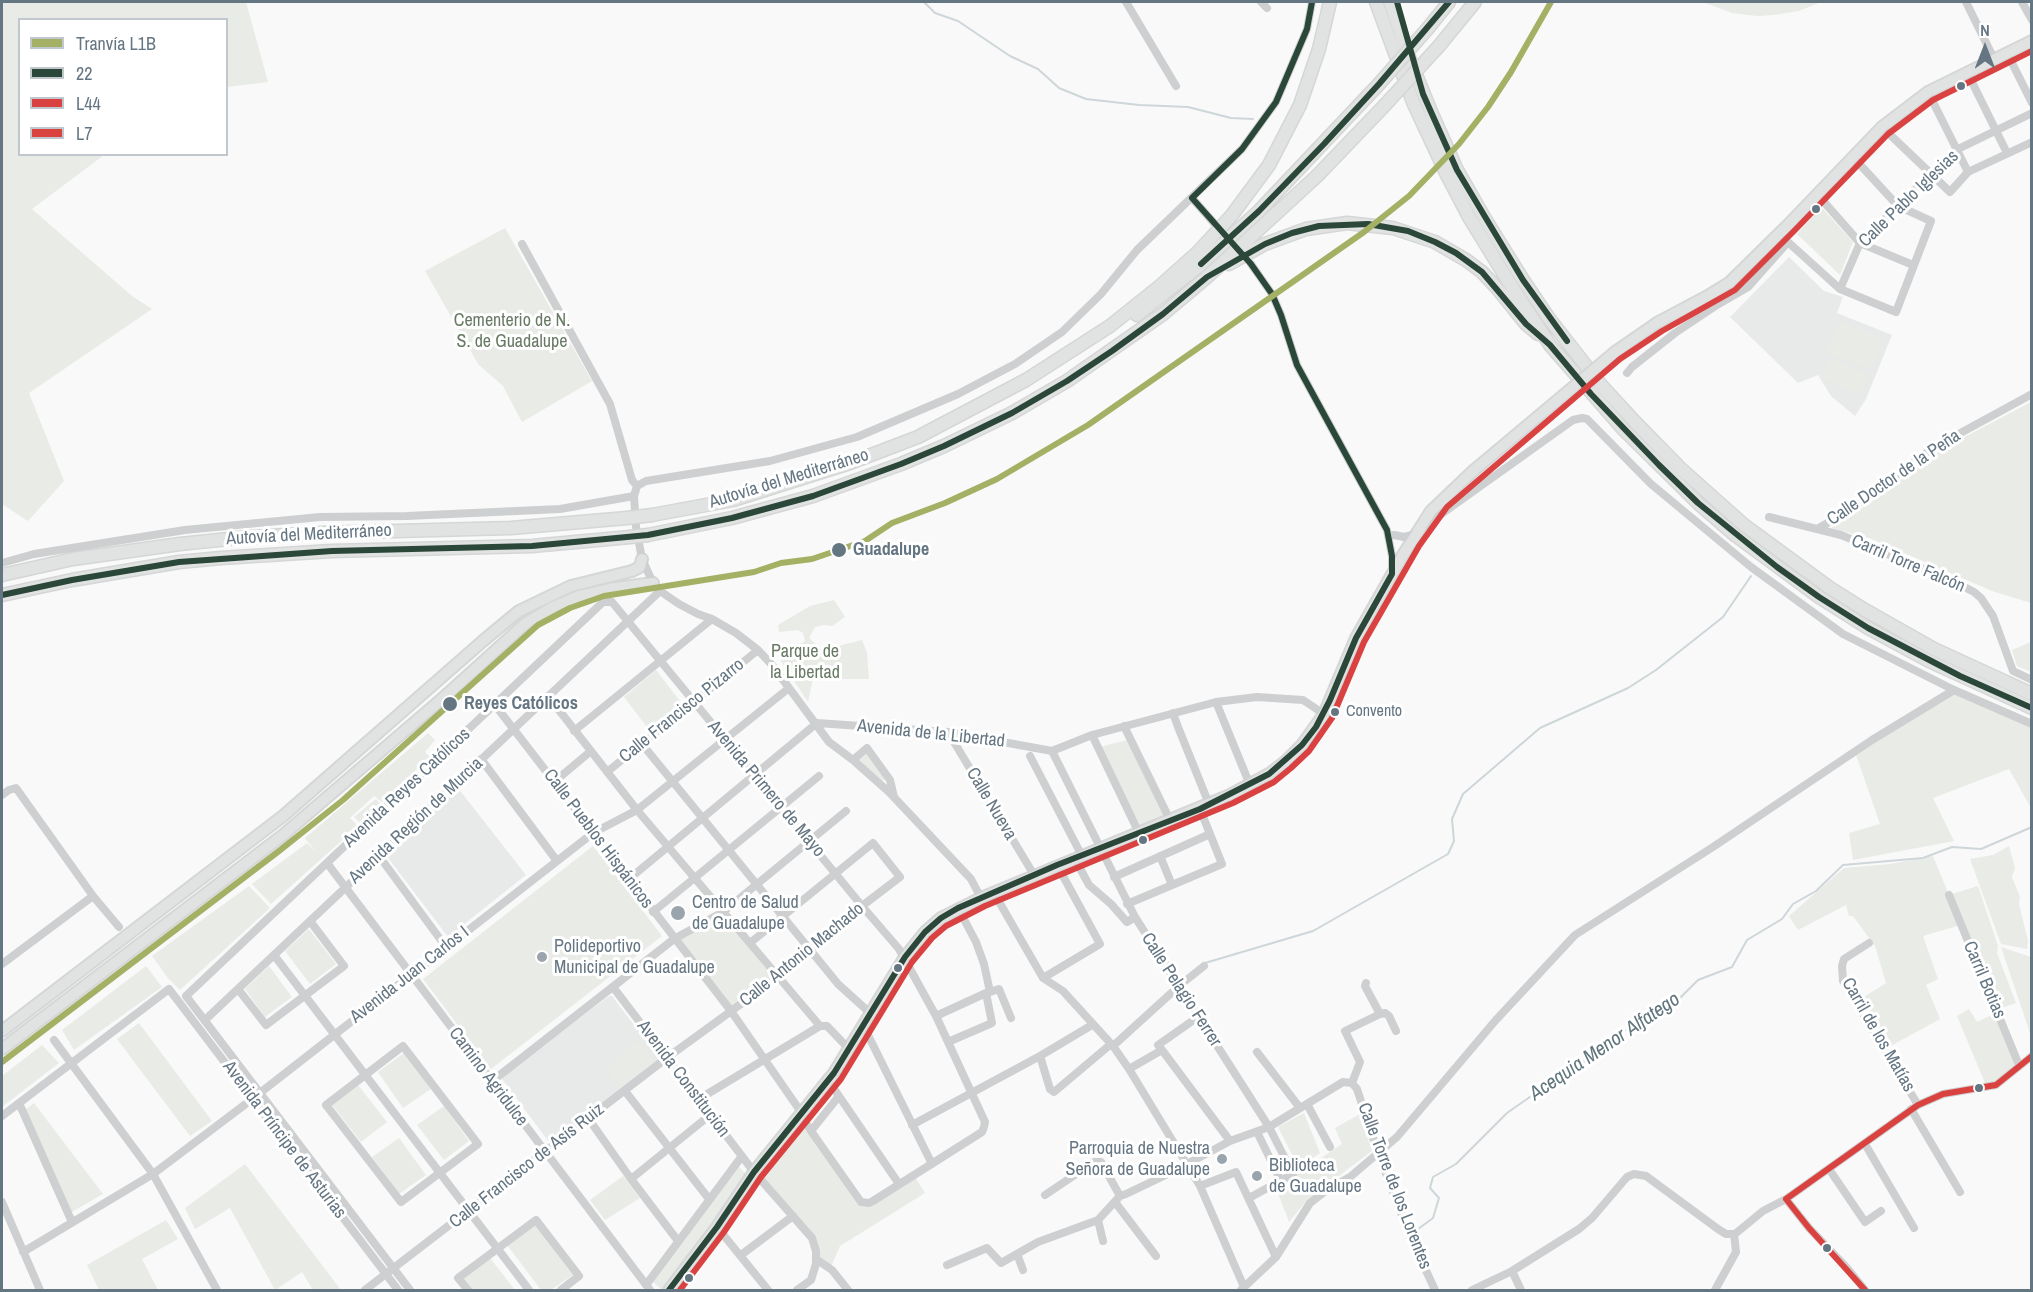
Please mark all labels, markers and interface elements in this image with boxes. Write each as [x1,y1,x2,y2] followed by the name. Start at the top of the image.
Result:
[18,18,228,156] legend
[1955,18,2015,78] north arrow
[1980,19,1990,41] text: N
[76,31,156,56] text: Tranvía L1B
[76,61,92,86] text: 22
[1955,80,1967,92] unlabelled marker
[76,91,101,116] text: L44
[76,121,92,146] text: L7
[1855,146,1963,252] street label: Calle Pablo Iglesias
[1810,203,1822,215] unlabelled marker
[454,310,570,352] park label: Cementerio de N. S. de Guadalupe
[1823,425,1965,531] street label: Calle Doctor de la Peña
[707,444,871,514] street label: Autovía del Mediterráneo
[226,520,392,550] street label: Autovía del Mediterráneo
[1848,530,1968,598] street label: Carril Torre Falcón
[853,539,929,561] place label: Guadalupe
[830,541,848,559] marker: Guadalupe
[770,641,840,684] park label: Parque de la Libertad
[615,654,749,768] street label: Calle Francisco Pizarro
[464,693,578,715] place label: Reyes Católicos
[441,695,459,713] marker: Reyes Católicos
[1346,702,1402,722] place label: Convento
[1329,706,1341,718] marker: Convento
[703,716,829,862] street label: Avenida Primero de Mayo
[856,716,1006,752] street label: Avenida de la Libertad
[339,724,475,852] street label: Avenida Reyes Católicos
[345,753,487,889] street label: Avenida Región de Murcia
[961,764,1021,844] street label: Calle Nueva
[539,765,657,913] street label: Calle Pueblos Hispánicos
[1137,834,1149,846] unlabelled marker
[692,892,799,934] place label: Centro de Salud de Guadalupe
[736,898,868,1012] street label: Calle Antonio Machado
[669,904,687,922] marker: Centro de Salud de Guadalupe
[346,922,474,1028] street label: Avenida Juan Carlos I
[1136,929,1226,1051] street label: Calle Pelagio Ferrer
[554,936,715,978] place label: Polideportivo Municipal de Guadalupe
[1958,938,2010,1022] street label: Carril Botias
[535,950,549,964] marker: Polideportivo Municipal de Guadalupe
[892,962,904,974] unlabelled marker
[1837,974,1919,1096] street label: Carril de los Matías
[1525,988,1685,1106] water label: Acequia Menor Alfatego
[632,1016,734,1142] street label: Avenida Constitución
[444,1023,532,1131] street label: Camino Agridulce
[218,1057,350,1223] street label: Avenida Príncipe de Asturias
[1973,1082,1985,1094] unlabelled marker
[445,1099,609,1233] street label: Calle Francisco de Asís Ruiz
[1352,1100,1436,1272] street label: Calle Torre de los Lorentes
[1066,1138,1210,1180] place label: Parroquia de Nuestra Señora de Guadalupe
[1215,1152,1229,1166] marker: Parroquia de Nuestra Señora de Guadalupe
[1269,1155,1362,1198] place label: Biblioteca de Guadalupe
[1250,1169,1264,1183] marker: Biblioteca de Guadalupe
[1821,1242,1833,1254] unlabelled marker
[683,1272,695,1284] unlabelled marker

